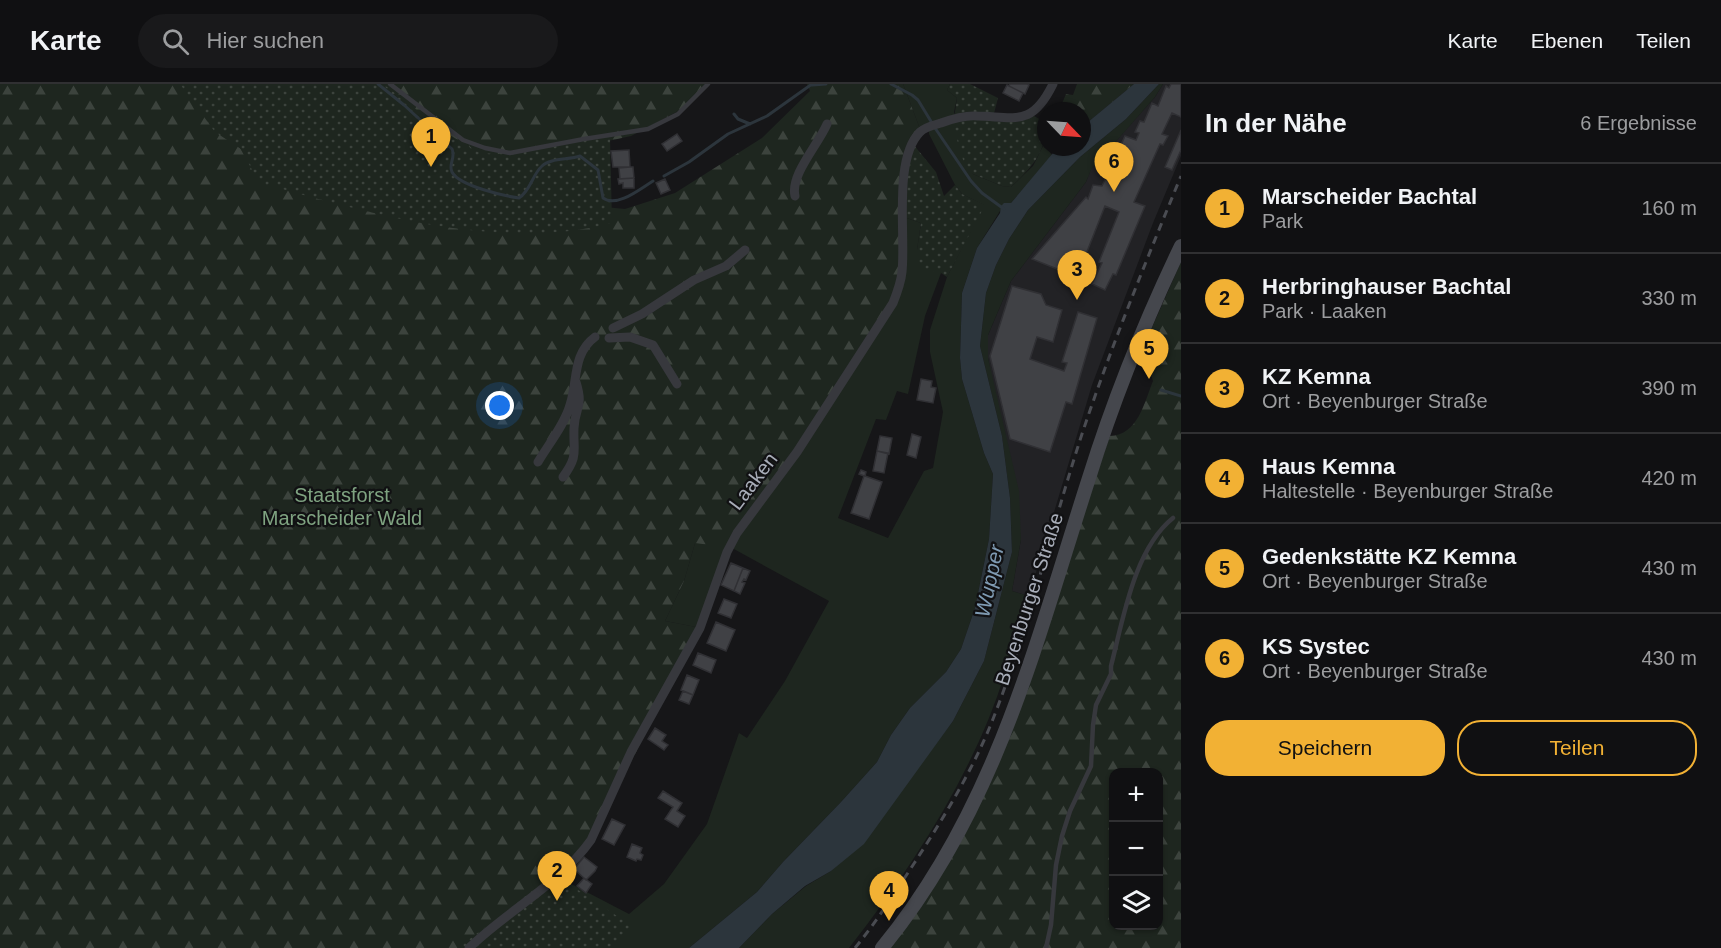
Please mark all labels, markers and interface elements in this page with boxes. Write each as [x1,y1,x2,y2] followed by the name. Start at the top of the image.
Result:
[138,14,558,68] search box
[30,25,102,56] text: Karte
[159,25,192,58] icon: search
[207,28,324,53] text: Hier suchen
[1448,29,1498,52] text: Karte
[1531,29,1603,52] text: Ebenen
[1636,29,1691,52] text: Teilen
[1037,102,1091,156] north arrow
[1205,108,1347,138] text: In der Nähe
[1580,112,1697,134] text: 6 Ergebnisse
[412,118,450,167] pin: 1
[1094,142,1134,192] pin: 6
[1262,184,1477,209] text: Marscheider Bachtal
[1219,197,1230,219] text: 1
[1641,197,1697,219] text: 160 m
[1262,210,1303,232] text: Park
[1058,250,1096,300] pin: 3
[1262,274,1511,299] text: Herbringhauser Bachtal
[1219,287,1230,309] text: 2
[1641,287,1697,309] text: 330 m
[1262,300,1387,322] text: Park · Laaken
[1130,330,1168,379] pin: 5
[1262,364,1371,389] text: KZ Kemna
[1219,377,1230,399] text: 3
[1641,377,1697,399] text: 390 m
[1262,390,1488,412] text: Ort · Beyenburger Straße
[485,391,514,420] your location
[724,448,782,514] street label: Laaken
[1262,454,1395,479] text: Haus Kemna
[1219,467,1230,489] text: 4
[1641,467,1697,489] text: 420 m
[1262,480,1553,502] text: Haltestelle · Beyenburger Straße
[262,484,422,529] park label: Staatsforst Marscheider Wald
[991,510,1067,688] street label: Beyenburger Straße
[970,542,1008,619] water label: Wupper
[1262,544,1516,569] text: Gedenkstätte KZ Kemna
[1219,557,1230,579] text: 5
[1641,557,1697,579] text: 430 m
[1262,570,1488,592] text: Ort · Beyenburger Straße
[1262,634,1370,659] text: KS Systec
[1219,647,1230,669] text: 6
[1641,647,1697,669] text: 430 m
[1262,660,1488,682] text: Ort · Beyenburger Straße
[1205,720,1445,776] button: Speichern
[1457,720,1697,776] button: Teilen
[1109,768,1163,930] map controls
[1109,768,1163,822] button: +
[1109,822,1163,876] button: −
[538,852,576,901] pin: 2
[870,872,908,921] pin: 4
[1109,876,1163,930] button: layers

